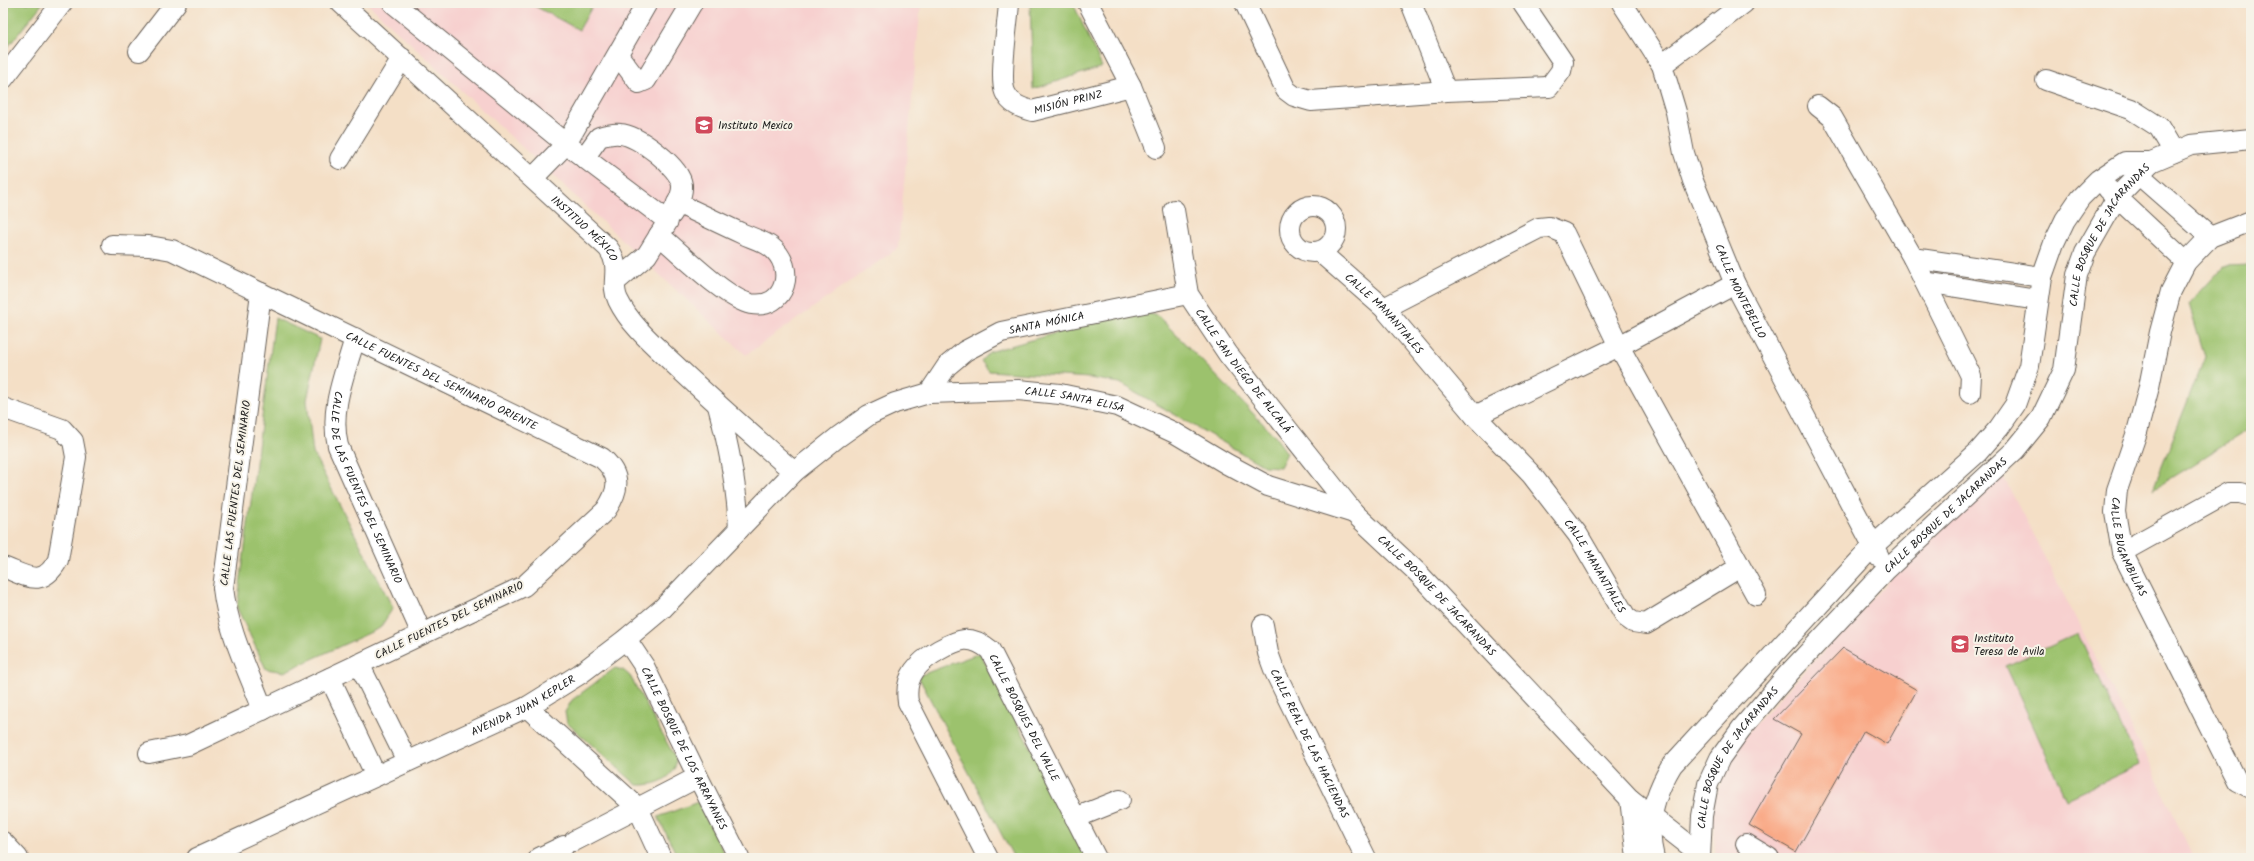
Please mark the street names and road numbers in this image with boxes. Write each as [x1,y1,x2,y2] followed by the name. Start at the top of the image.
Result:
[1032,85,1105,120] street label: MISIÓN PRINZ
[2065,160,2155,308] street label: CALLE BOSQUE DE JACARANDAS
[546,192,622,264] street label: INSTITUO MÉXICO
[1709,241,1770,342] street label: CALLE MONTEBELLO
[1340,269,1427,359] street label: CALLE MANANTIALES
[1190,305,1296,438] street label: CALLE SAN DIEGO DE ALCALÁ
[1007,307,1086,340] street label: SANTA MÓNICA
[342,327,541,436] street label: CALLE FUENTES DEL SEMINARIO ORIENTE
[1024,383,1128,418] street label: CALLE SANTA ELISA
[325,389,407,587] street label: CALLE DE LAS FUENTES DEL SEMINARIO
[216,399,256,587] street label: CALLE LAS FUENTES DEL SEMINARIO
[1880,453,2012,578] street label: CALLE BOSQUE DE JACARANDAS
[2105,496,2151,600] street label: CALLE BUGAMBILIAS
[1559,515,1630,617] street label: CALLE MANANTIALES
[1373,531,1500,661] street label: CALLE BOSQUE DE JACARANDAS
[372,577,527,665] street label: CALLE FUENTES DEL SEMINARIO
[983,651,1064,785] street label: CALLE BOSQUES DEL VALLE
[636,664,732,834] street label: CALLE BOSQUE DE LOS ARRAYANES
[1265,666,1353,822] street label: CALLE REAL DE LAS HACIENDAS
[468,671,580,741] street label: AVENIDA JUAN KEPLER
[1693,683,1784,829] street label: CALLE BOSQUE DE JACARANDAS

